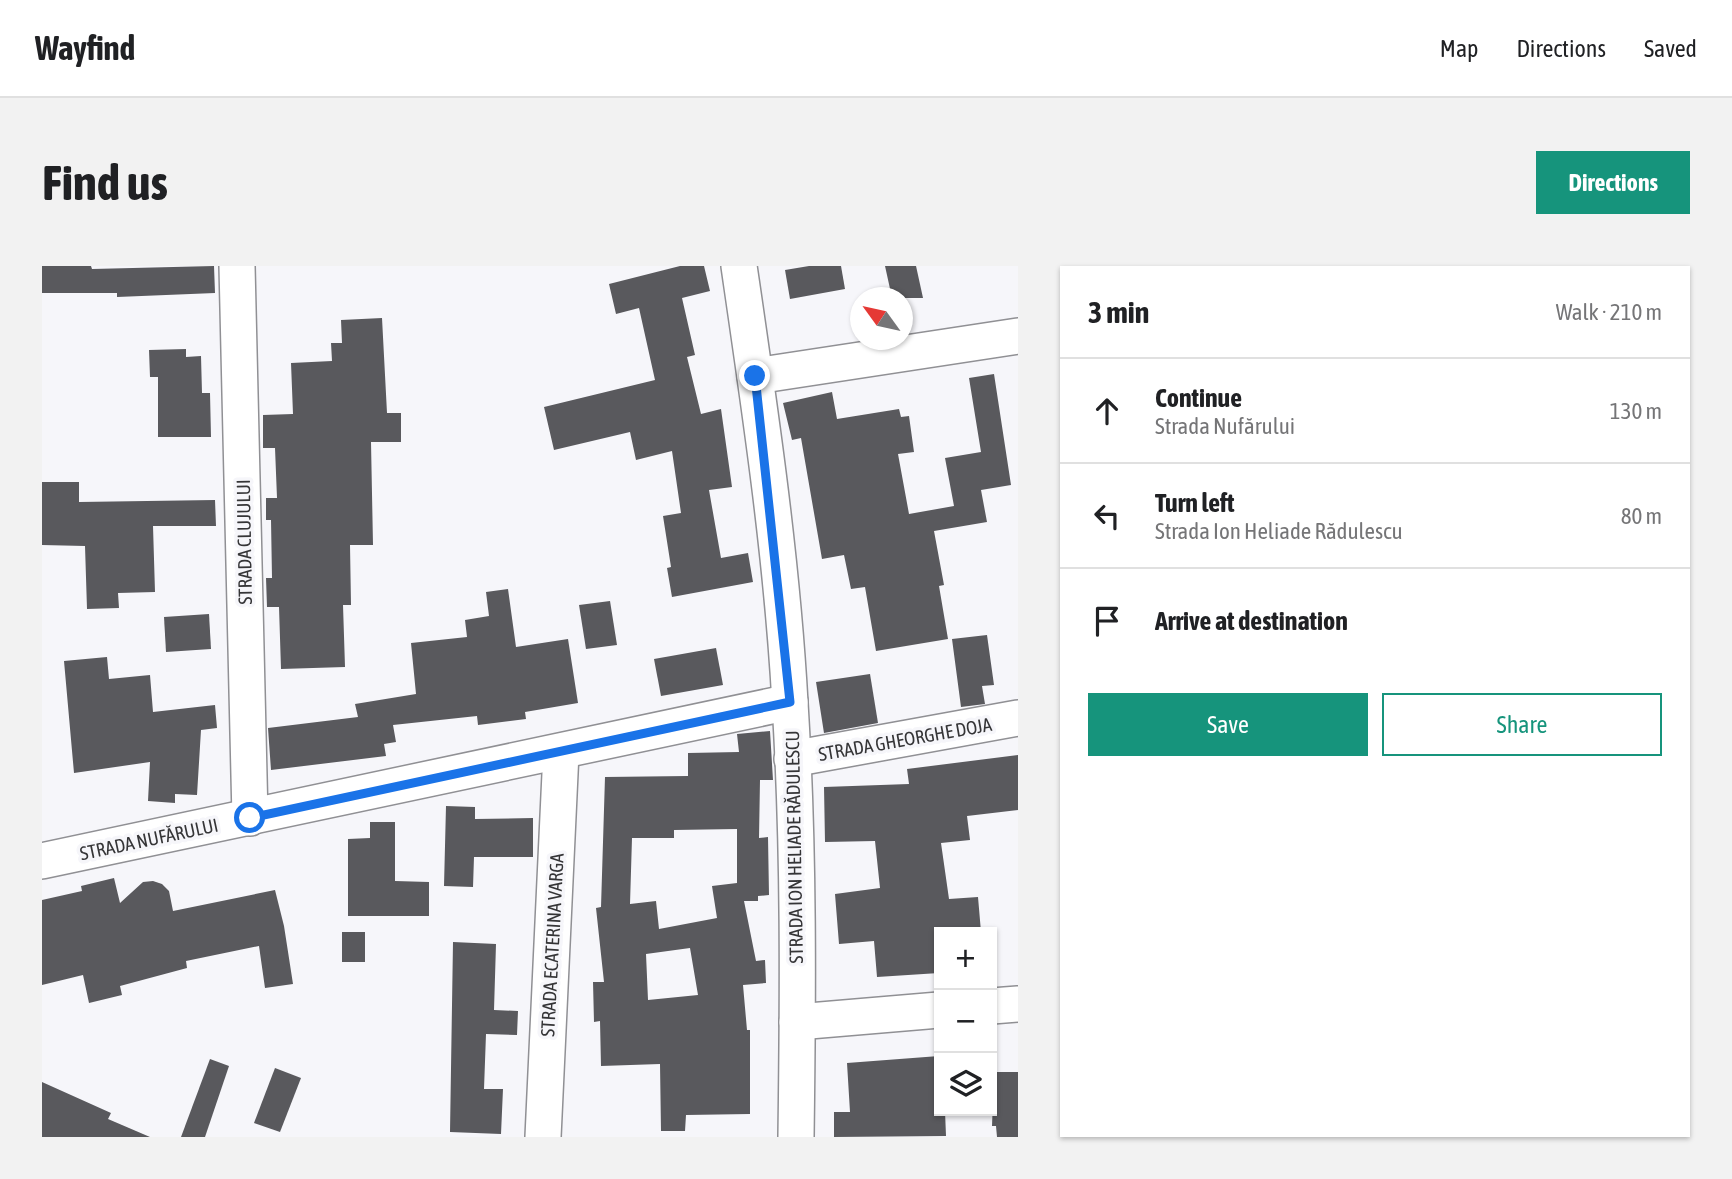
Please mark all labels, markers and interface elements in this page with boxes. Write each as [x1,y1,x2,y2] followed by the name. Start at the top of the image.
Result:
[35,29,135,67] text: Wayfind
[1440,35,1478,62] text: Map
[1516,35,1606,62] text: Directions
[1644,35,1697,62] text: Saved
[1536,151,1690,214] button: Directions
[42,154,168,210] text: Find us
[850,287,913,350] north arrow
[1088,295,1149,329] text: 3 min
[1556,299,1662,325] text: Walk · 210 m
[739,360,770,391] route end
[1155,383,1242,413] text: Continue
[1088,392,1126,430] icon: ahead
[1610,398,1662,424] text: 130 m
[1155,413,1295,439] text: Strada Nufărului
[232,479,256,605] street label: STRADA CLUJULUI
[1155,488,1235,518] text: Turn left
[1088,497,1126,535] icon: left
[1621,503,1662,529] text: 80 m
[1155,518,1403,544] text: Strada Ion Heliade Rădulescu
[1088,602,1126,640] icon: arrive
[1155,606,1348,636] text: Arrive at destination
[1088,693,1368,756] button: Save
[1382,693,1662,756] button: Share
[817,713,994,765] street label: STRADA GHEORGHE DOJA
[781,730,807,964] street label: STRADA ION HELIADE RĂDULESCU
[234,802,265,833] route start
[78,814,220,864] street label: STRADA NUFĂRULUI
[536,852,568,1037] street label: STRADA ECATERINA VARGA
[934,927,997,1116] map controls
[934,927,997,990] button: +
[934,990,997,1053] button: −
[934,1053,997,1116] button: layers

